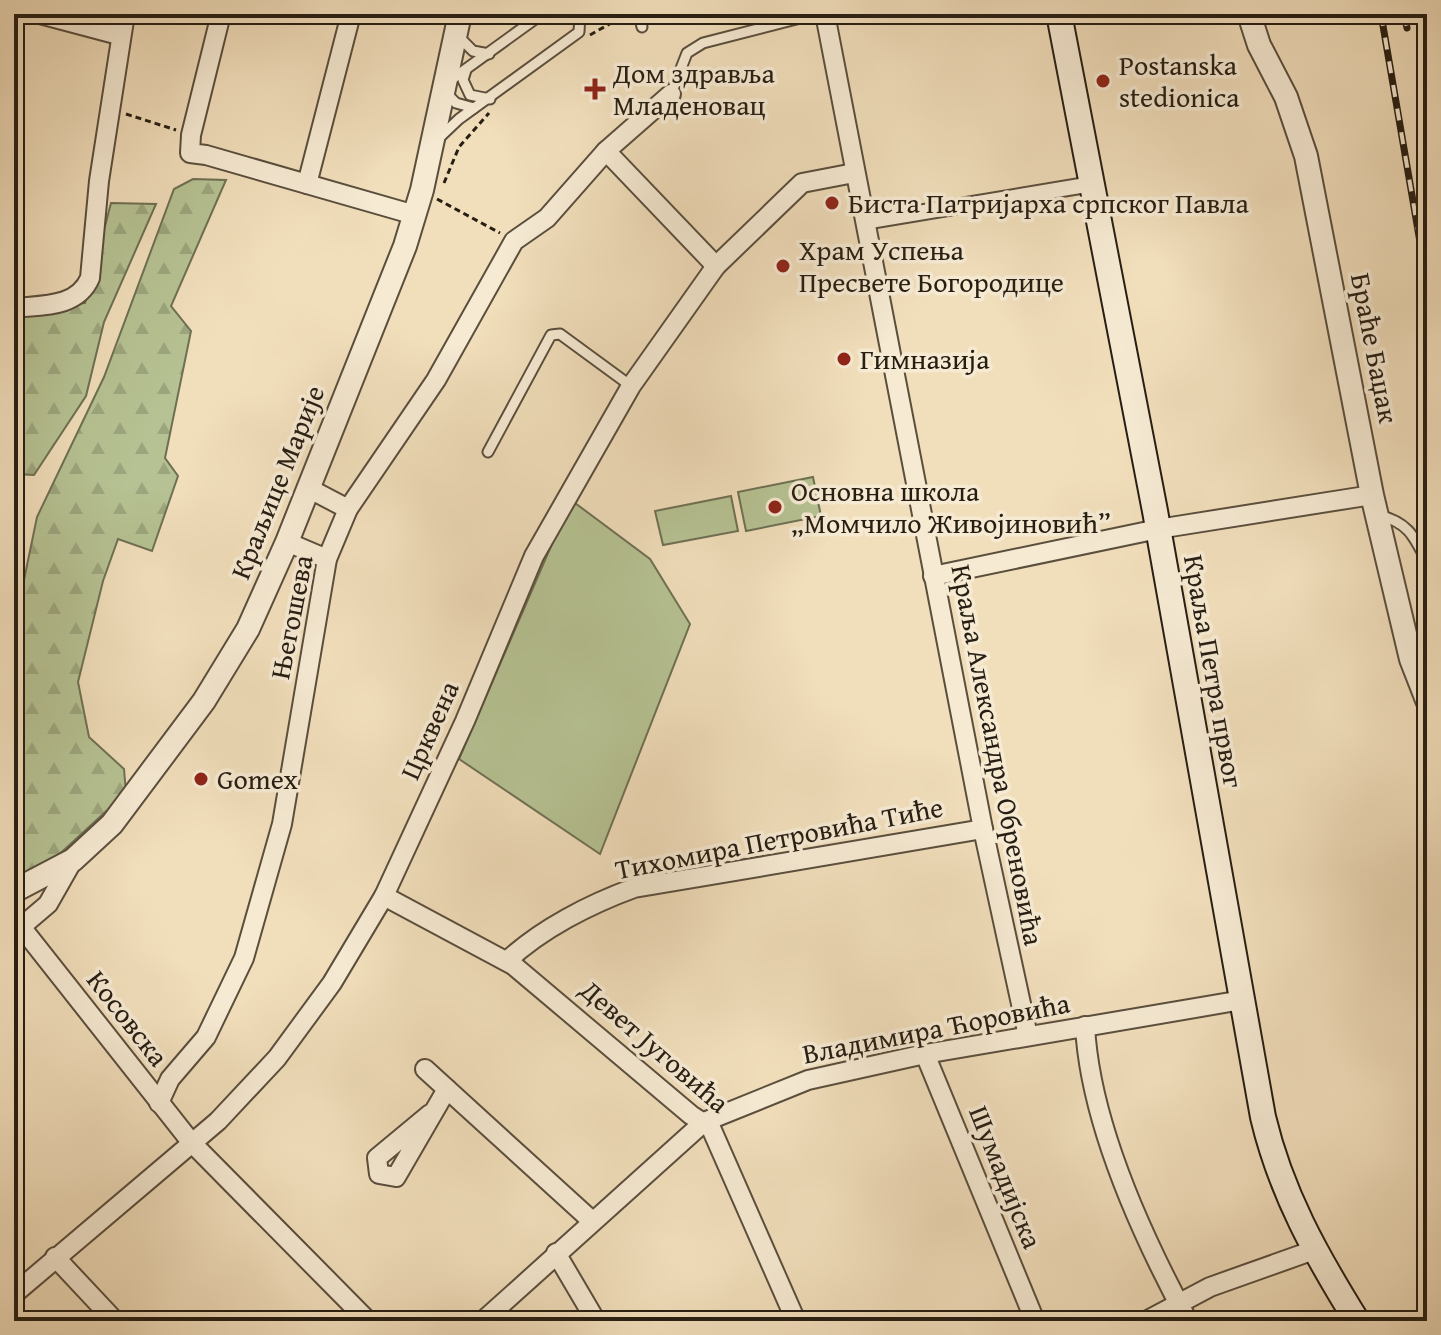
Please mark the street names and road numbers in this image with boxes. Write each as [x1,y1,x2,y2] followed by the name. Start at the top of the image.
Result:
[1341,269,1410,427] street label: Браће Баџак
[219,379,334,585] street label: Краљице Марије
[258,551,323,682] street label: Његошева
[1174,551,1255,791] street label: Краља Петра првог
[941,561,1056,950] street label: Краља Александра Обреновића
[389,673,469,786] street label: Црквена
[612,786,946,889] street label: Тихомира Петровића Тиће
[78,961,180,1075] street label: Косовска
[571,968,740,1123] street label: Девет Југовића
[799,981,1074,1074] street label: Владимира Ћоровића
[959,1099,1054,1255] street label: Шумадијска

